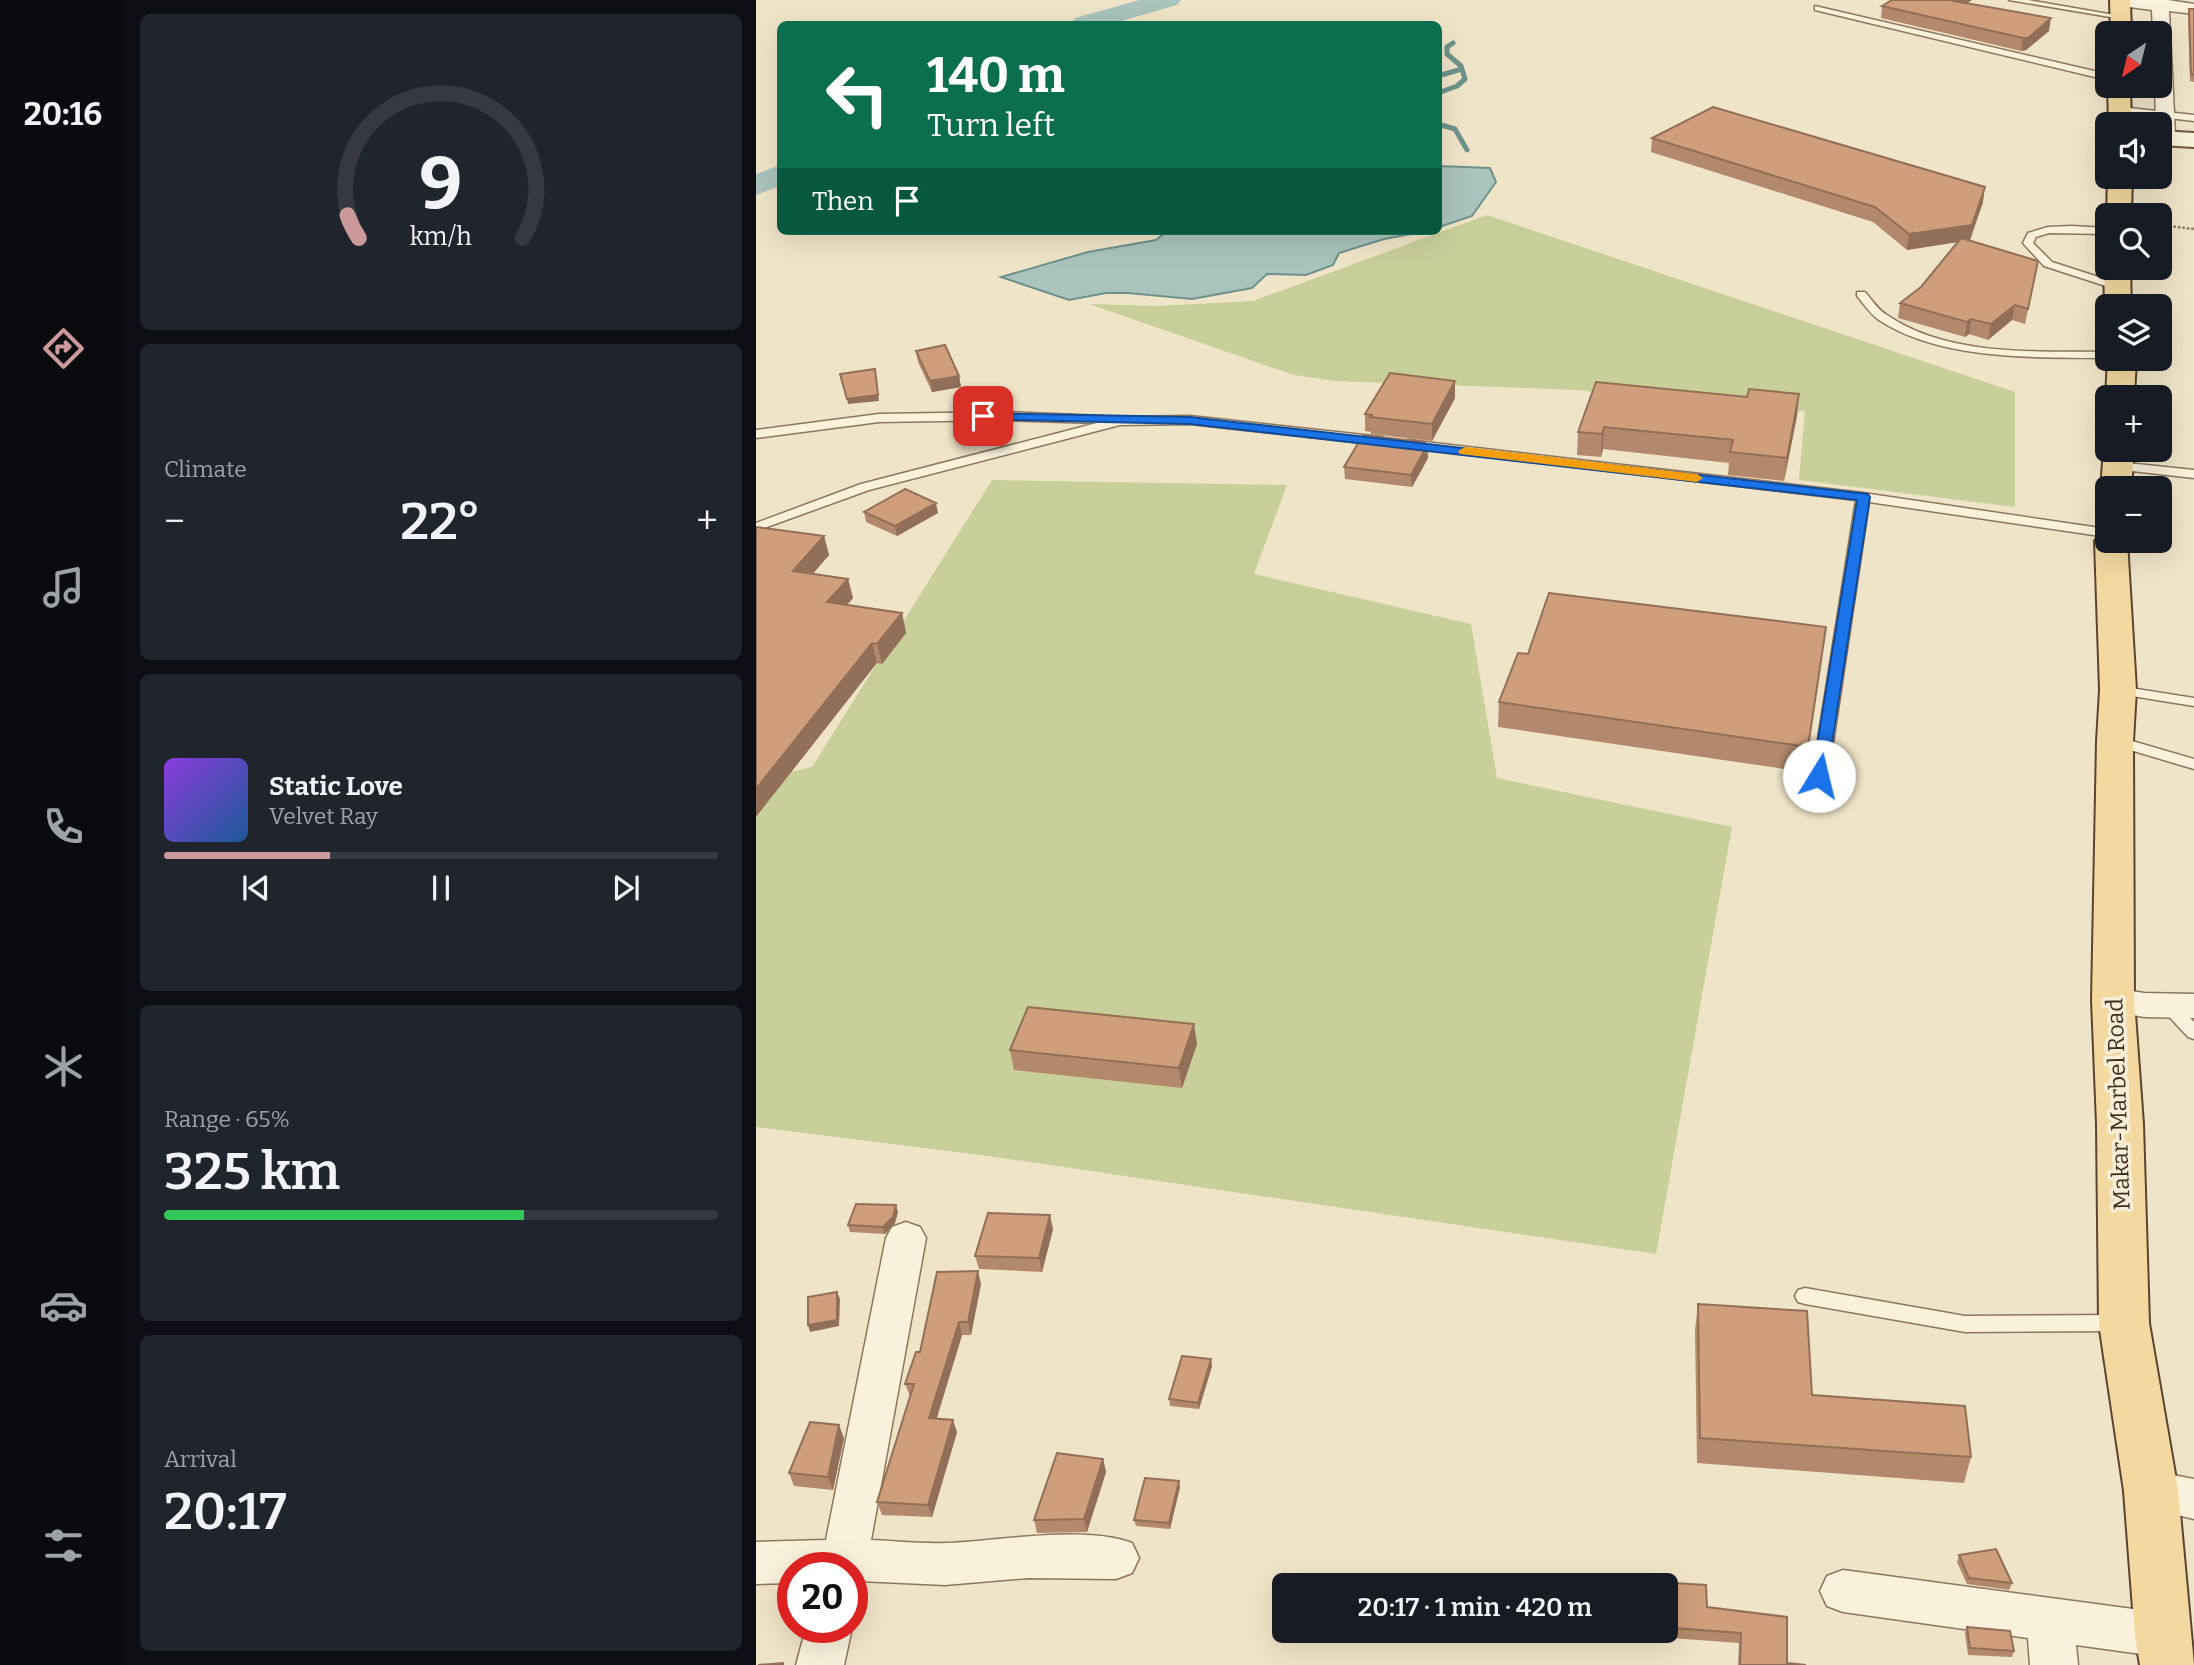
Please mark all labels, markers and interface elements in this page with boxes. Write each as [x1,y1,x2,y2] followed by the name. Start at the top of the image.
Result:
[2095,21,2172,98] north arrow
[2095,21,2172,553] map controls
[927,46,1065,105] text: 140 m
[812,49,903,140] icon: left
[24,95,102,133] text: 20:16
[927,106,1055,144] text: Turn left
[2095,112,2172,189] button: sound
[419,140,463,227] text: 9
[888,182,926,220] icon: arrive
[812,186,874,217] text: Then
[2095,203,2172,280] button: search
[410,222,472,252] text: km/h
[2095,294,2172,371] button: layers
[39,324,88,373] icon: directions
[2095,385,2172,462] button: +
[953,386,1013,446] pin
[964,397,1002,435] icon: arrive
[164,455,247,483] text: Climate
[2095,476,2172,553] button: −
[400,490,481,553] text: 22°
[164,498,185,544] text: −
[696,498,718,544] text: +
[39,563,88,612] icon: music
[1782,739,1856,813] position arrow
[269,771,403,802] text: Static Love
[39,802,88,851] icon: phone
[269,802,378,830] text: Velvet Ray
[237,869,275,907] icon: previous
[422,869,460,907] icon: pause
[607,869,645,907] icon: next
[2100,997,2136,1210] street label: Makar-Marbel Road
[39,1042,88,1091] icon: climate
[164,1105,290,1133] text: Range · 65%
[164,1140,340,1203] text: 325 km
[39,1281,88,1330] icon: car
[164,1445,237,1473] text: Arrival
[164,1480,287,1543] text: 20:17
[39,1521,88,1570] icon: filters
[777,1552,868,1643] speed limit sign: 20
[1358,1592,1592,1623] text: 20:17 · 1 min · 420 m

